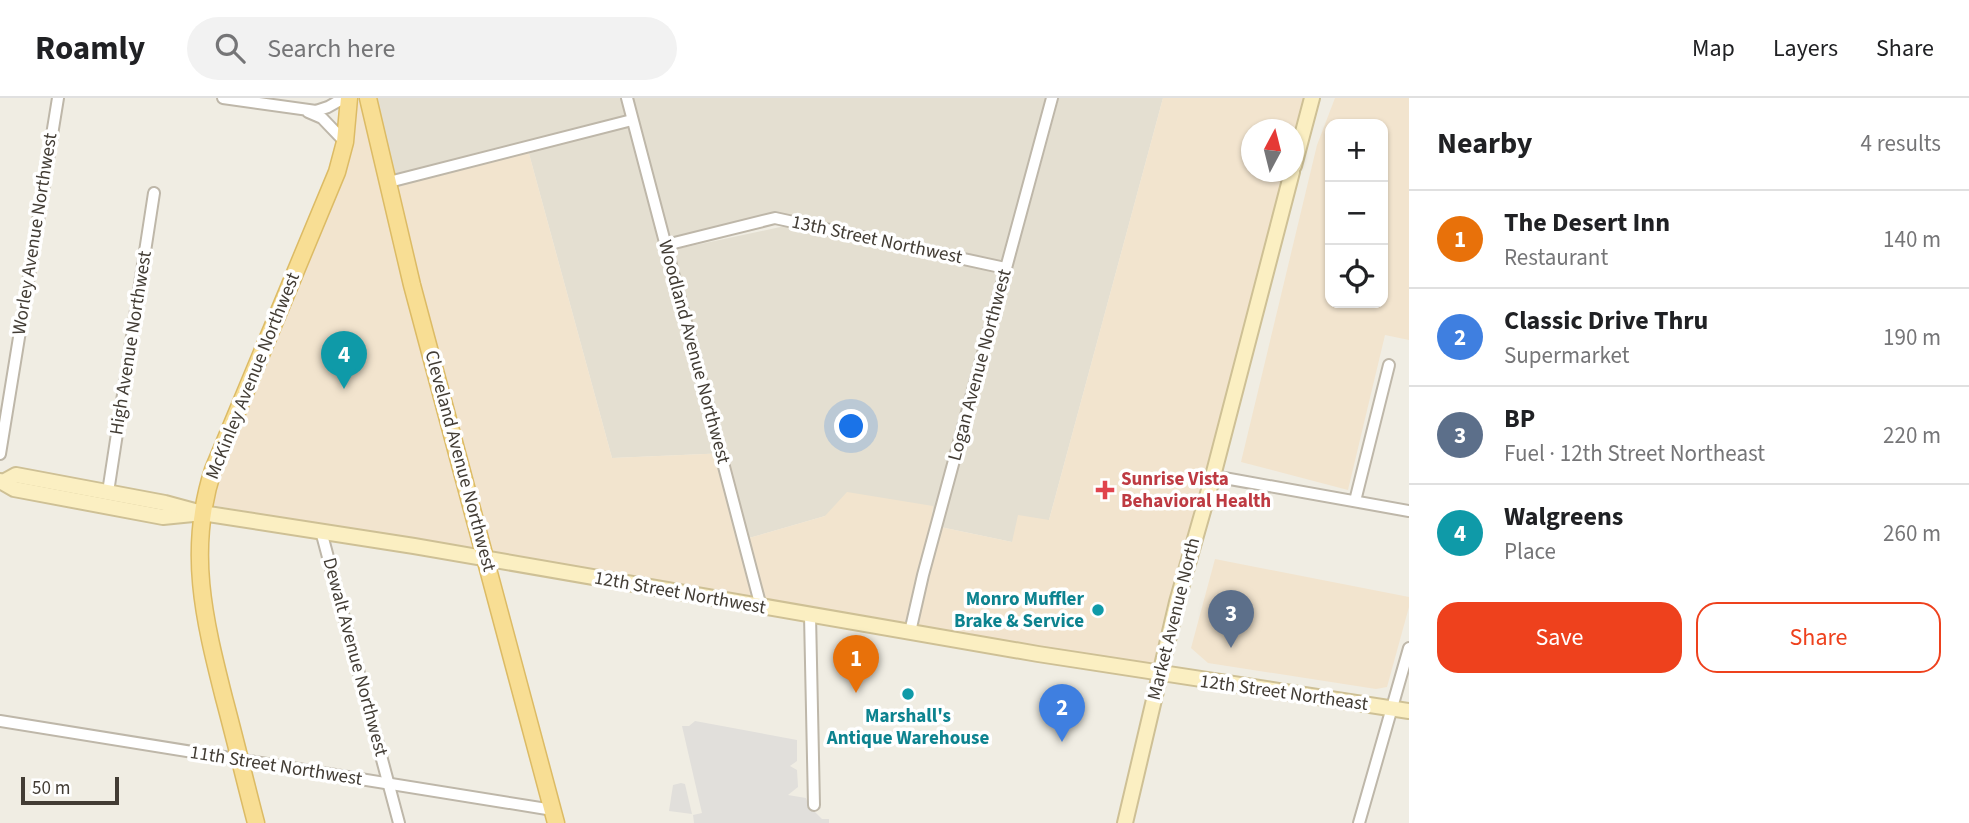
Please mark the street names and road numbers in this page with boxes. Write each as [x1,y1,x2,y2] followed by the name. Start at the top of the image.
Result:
[6,130,64,337] street label: Worley Avenue Northwest
[789,209,965,271] street label: 13th Street Northwest
[651,237,737,467] street label: Woodland Avenue Northwest
[103,248,159,437] street label: High Avenue Northwest
[941,265,1019,464] street label: Logan Avenue Northwest
[199,268,307,483] street label: McKinley Avenue Northwest
[417,347,503,575] street label: Cleveland Avenue Northwest
[1141,535,1207,703] street label: Market Avenue North
[315,555,395,760] street label: Dewalt Avenue Northwest
[592,565,768,621] street label: 12th Street Northwest
[1198,668,1370,718] street label: 12th Street Northeast
[188,739,365,793] street label: 11th Street Northwest

